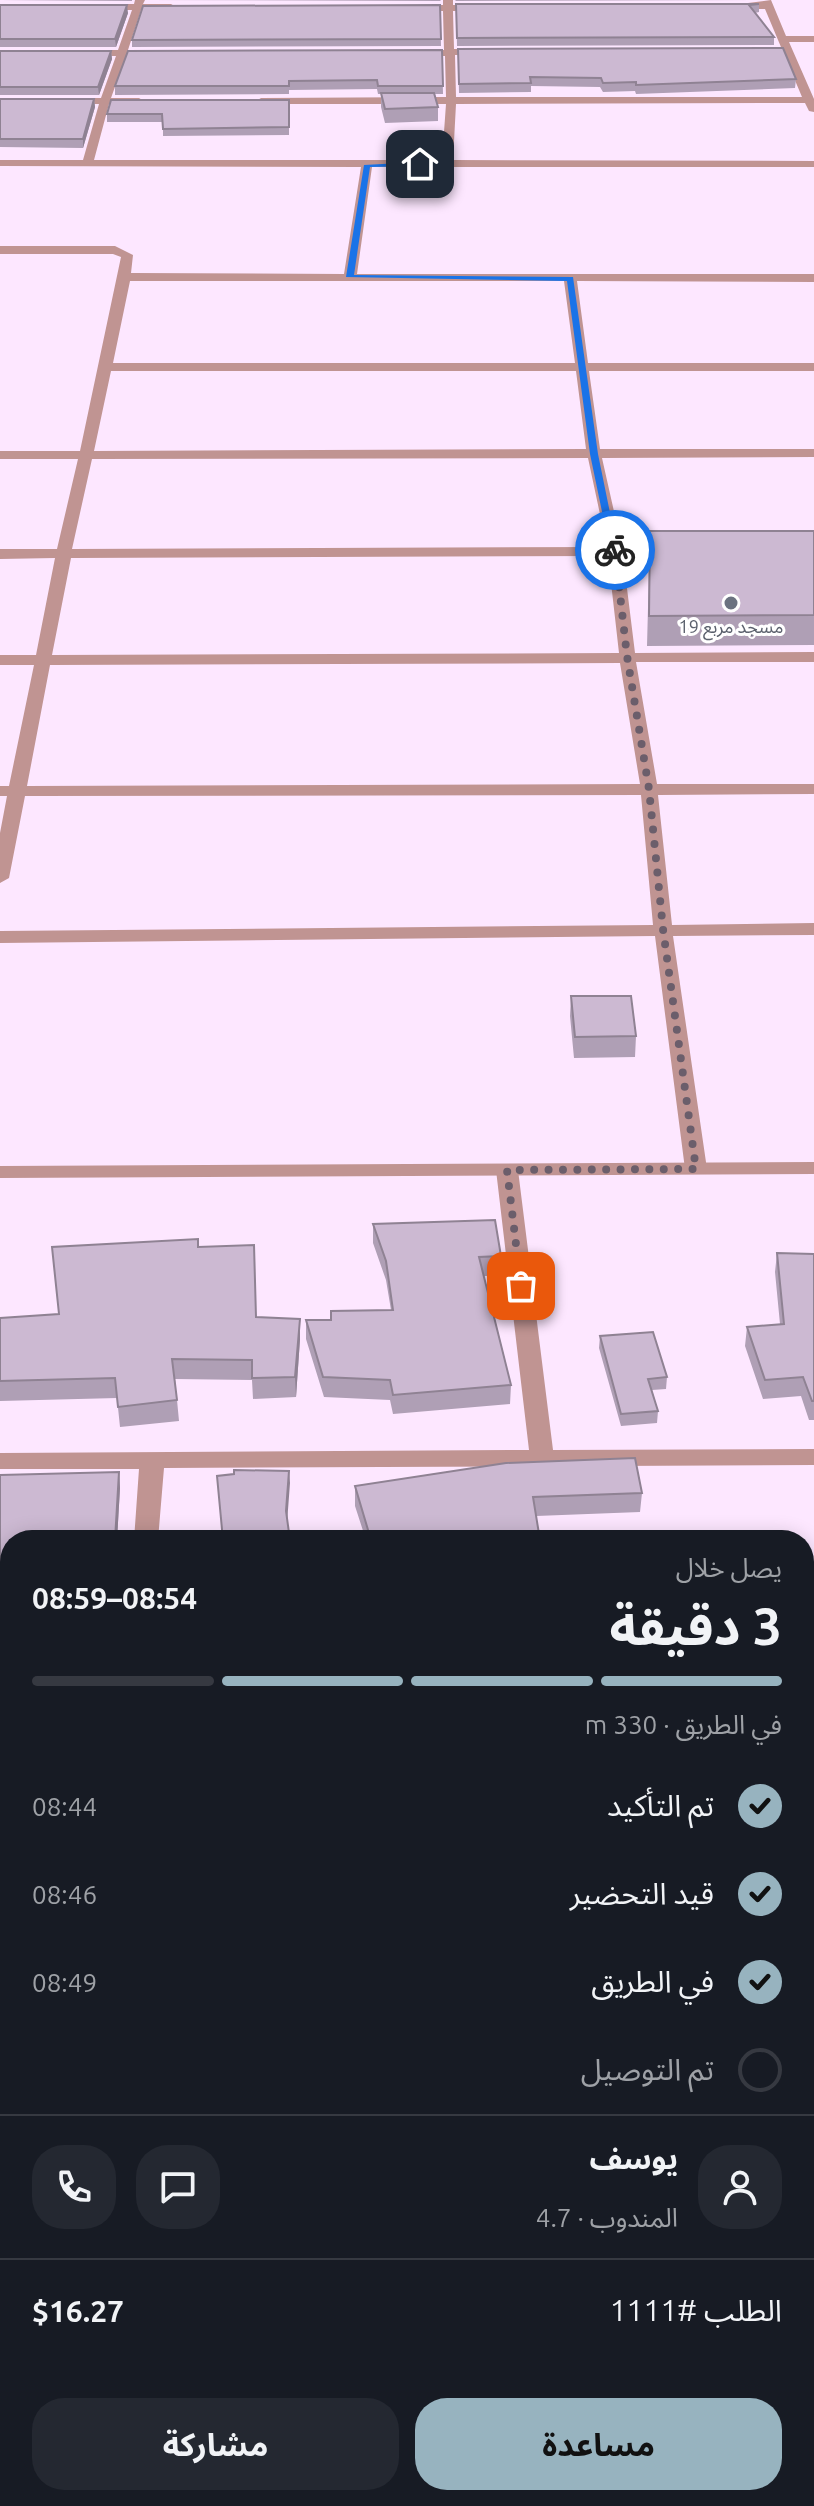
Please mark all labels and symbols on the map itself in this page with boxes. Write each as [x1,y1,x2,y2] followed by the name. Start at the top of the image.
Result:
[386,130,454,198] pin
[575,510,655,590] courier
[722,594,740,612] marker: مسجد مربع 19
[679,616,783,641] place label: مسجد مربع 19
[487,1252,555,1320] pin

